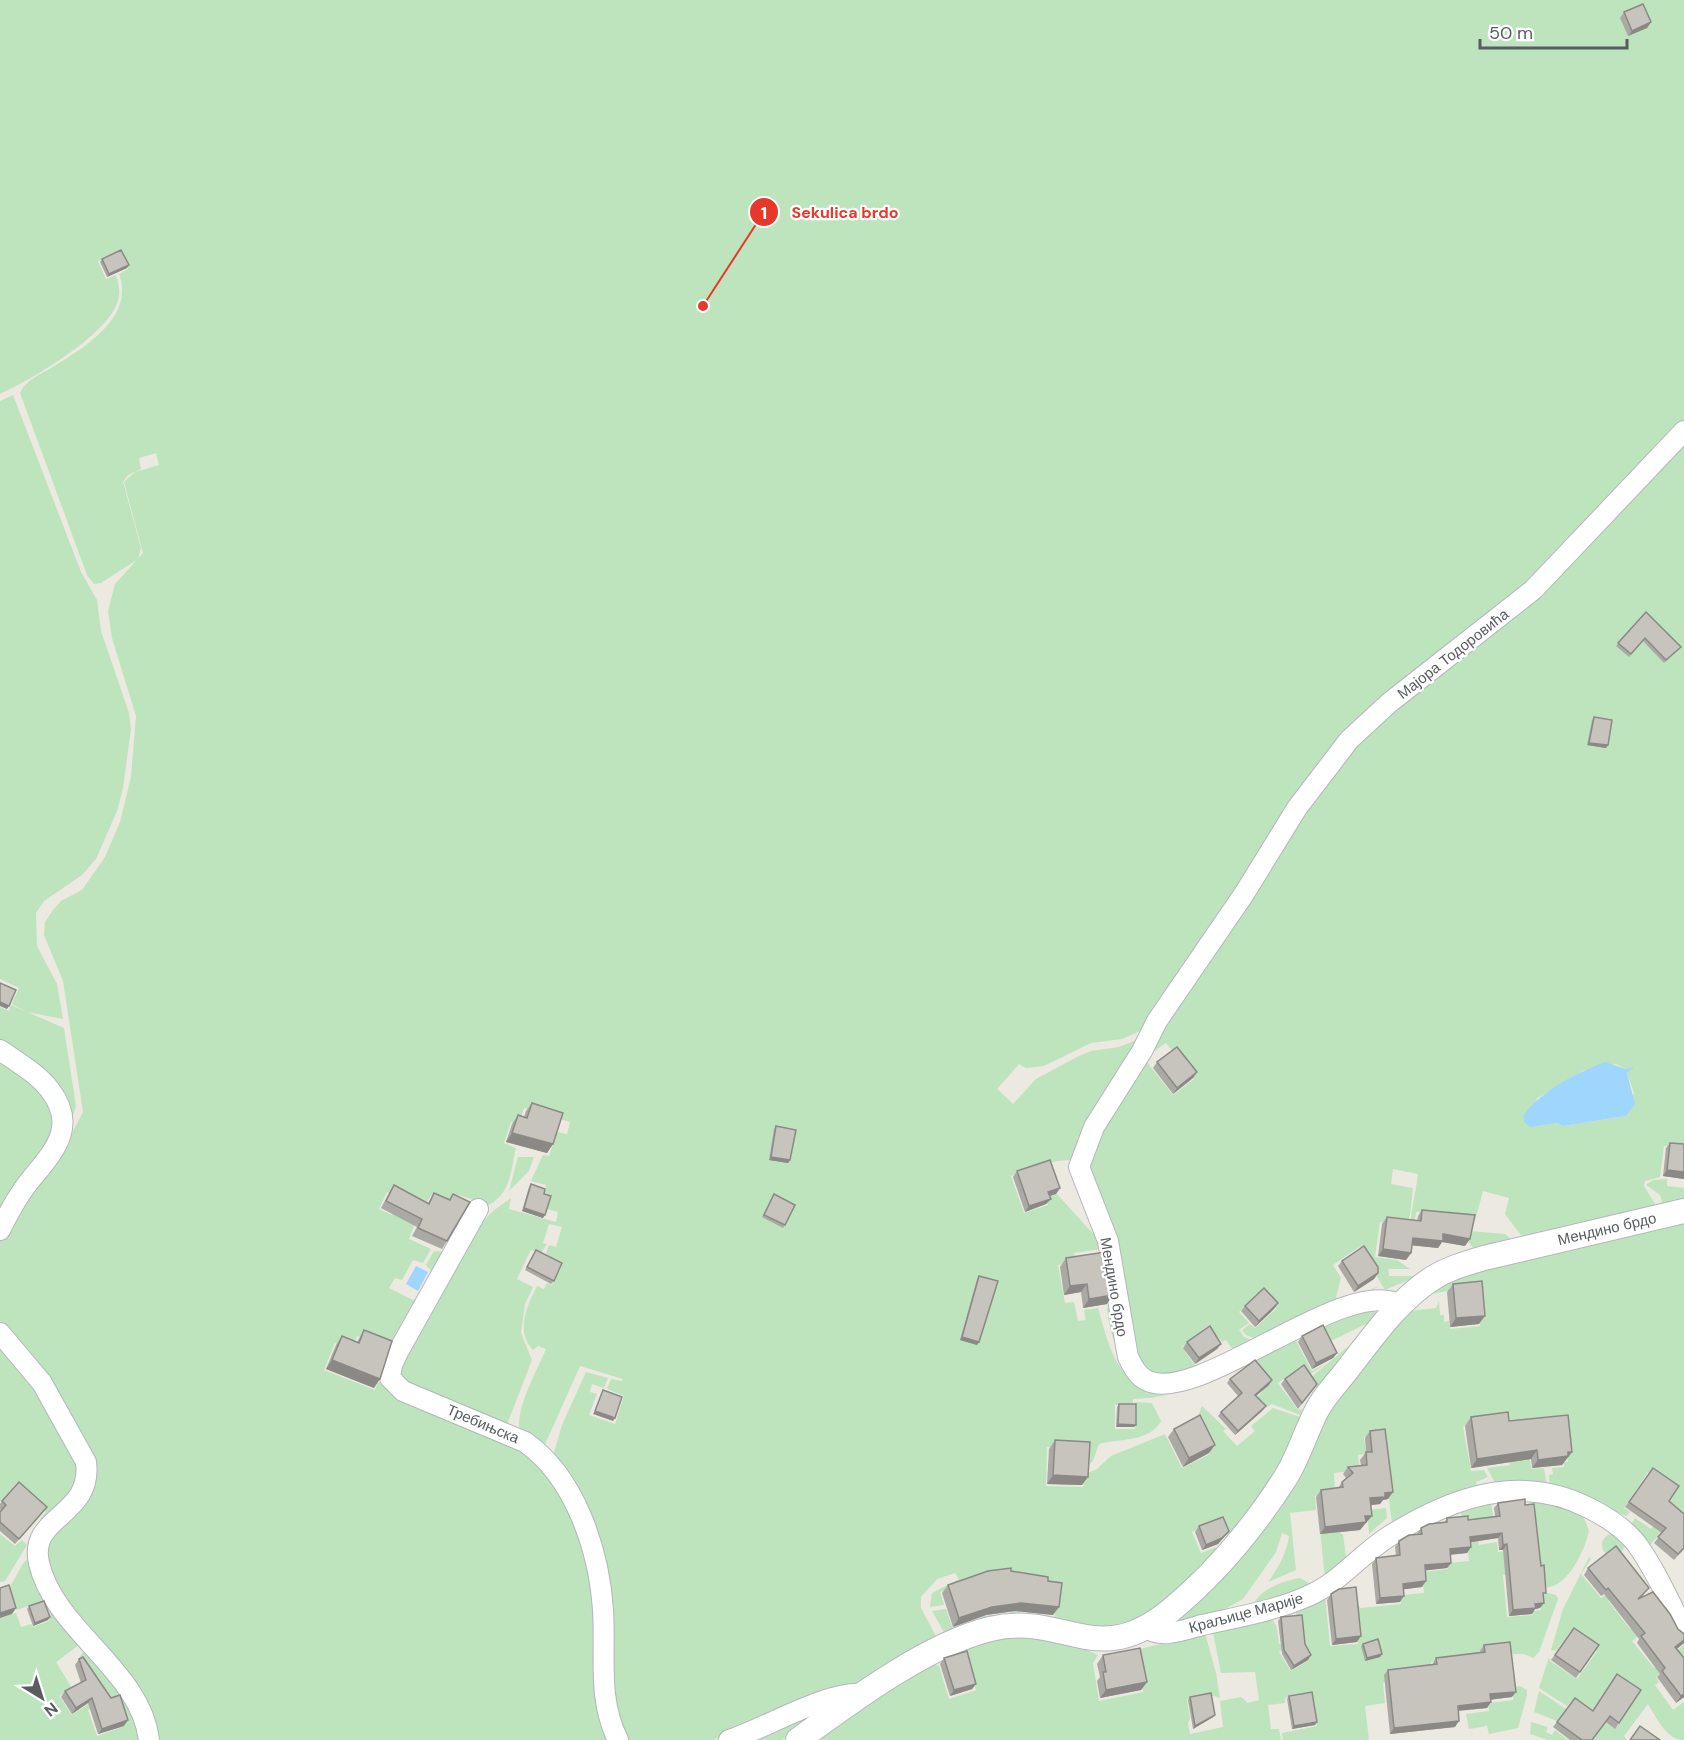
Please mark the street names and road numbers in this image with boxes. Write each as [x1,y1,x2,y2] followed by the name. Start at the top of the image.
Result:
[1393,604,1513,704] street label: Мајора Тодоровића
[1556,1208,1658,1250] street label: Мендино брдо
[1095,1236,1133,1338] street label: Мендино брдо
[444,1400,523,1448] street label: Требињска
[1187,1588,1305,1638] street label: Краљице Марије

